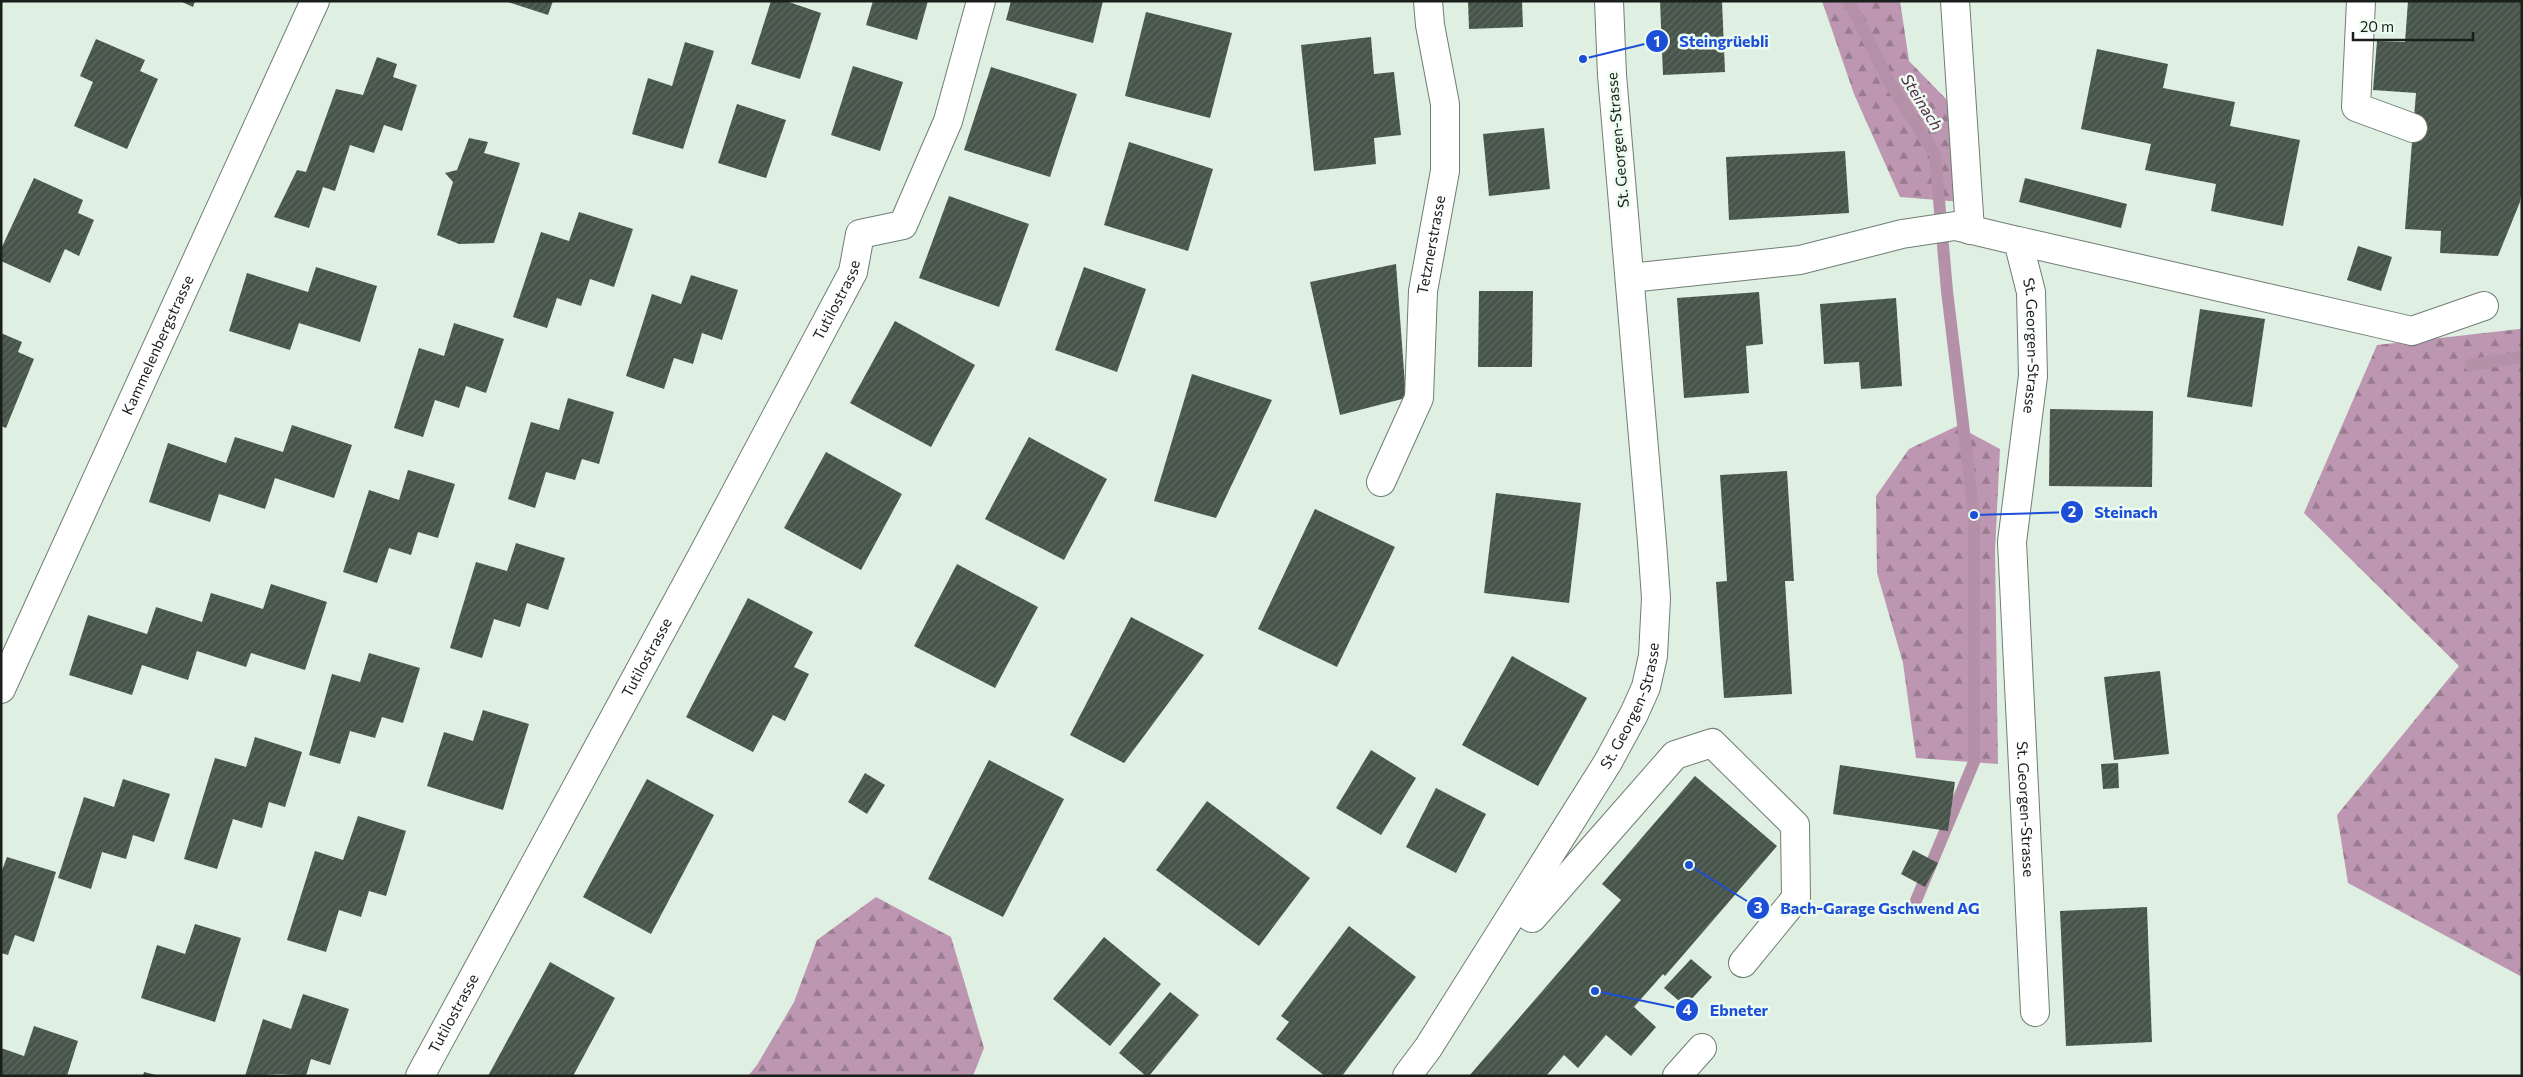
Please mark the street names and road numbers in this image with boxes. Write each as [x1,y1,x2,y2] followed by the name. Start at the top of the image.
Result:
[1602,72,1632,209] street label: St. Georgen-Strasse
[1413,194,1448,296] street label: Tetznerstrasse
[808,259,863,343] street label: Tutilostrasse
[117,272,197,417] street label: Kammelenbergstrasse
[2020,276,2043,415] street label: St. Georgen-Strasse
[617,614,675,700] street label: Tutilostrasse
[1596,642,1662,772] street label: St. Georgen-Strasse
[2014,741,2038,878] street label: St. Georgen-Strasse
[424,970,482,1056] street label: Tutilostrasse

